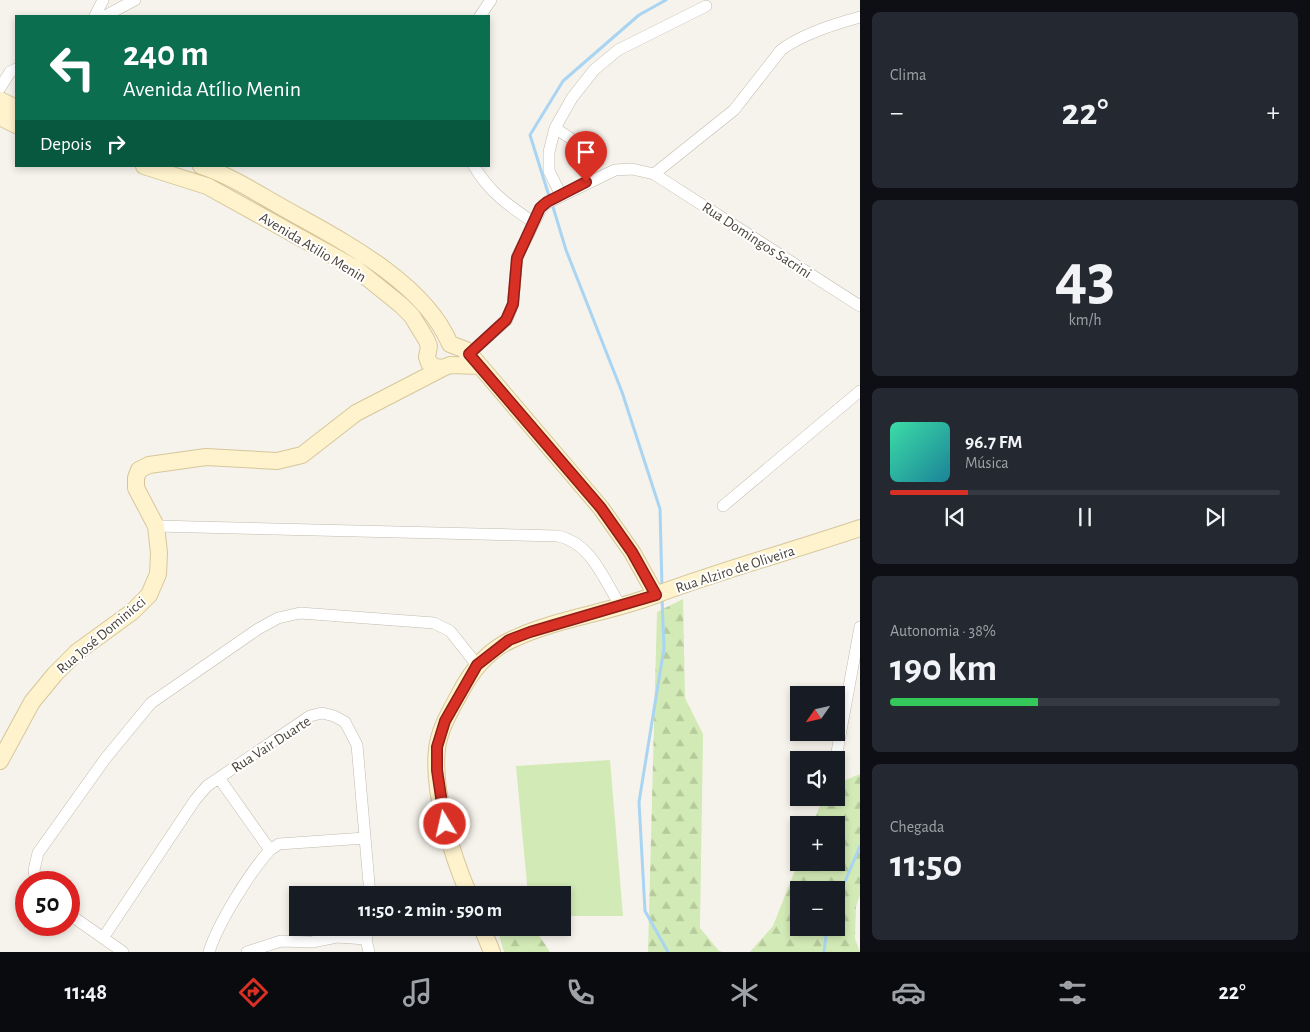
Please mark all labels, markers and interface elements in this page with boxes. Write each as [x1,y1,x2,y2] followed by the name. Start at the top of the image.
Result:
[40,35,105,100] icon: left
[123,37,209,72] text: 240 m
[890,67,926,83] text: Clima
[123,78,301,100] text: Avenida Atílio Menin
[1062,94,1108,132] text: 22°
[890,99,903,127] text: −
[1267,99,1280,127] text: +
[102,130,130,158] icon: right
[565,131,607,182] pin
[40,135,92,154] text: Depois
[572,138,600,166] icon: arrive
[699,199,814,281] street label: Rua Domingos Sacrini
[257,210,369,285] street label: Avenida Atilio Menin
[1055,246,1115,311] text: 43
[1068,312,1102,328] text: km/h
[965,433,1022,452] text: 96.7 FM
[965,455,1009,471] text: Música
[941,503,969,531] icon: previous
[1071,503,1099,531] icon: pause
[1201,503,1229,531] icon: next
[674,543,797,596] street label: Rua Alziro de Oliveira
[54,594,149,677] street label: Rua José Dominicci
[890,623,996,639] text: Autonomia · 38%
[890,650,997,688] text: 190 km
[790,686,845,741] north arrow
[790,686,845,936] map controls
[229,713,314,776] street label: Rua Vair Duarte
[790,751,845,806] button: sound
[418,797,470,849] position arrow
[790,816,845,871] button: +
[890,819,945,835] text: Chegada
[890,846,962,884] text: 11:50
[15,871,80,936] speed limit sign: 50
[790,881,845,936] button: −
[358,901,502,920] text: 11:50 · 2 min · 590 m
[236,975,271,1010] icon: directions
[400,975,435,1010] icon: music
[563,975,598,1010] icon: phone
[727,975,762,1010] icon: climate
[891,975,926,1010] icon: car
[1055,975,1090,1010] icon: filters
[64,981,107,1003] text: 11:48
[1218,981,1246,1003] text: 22°

